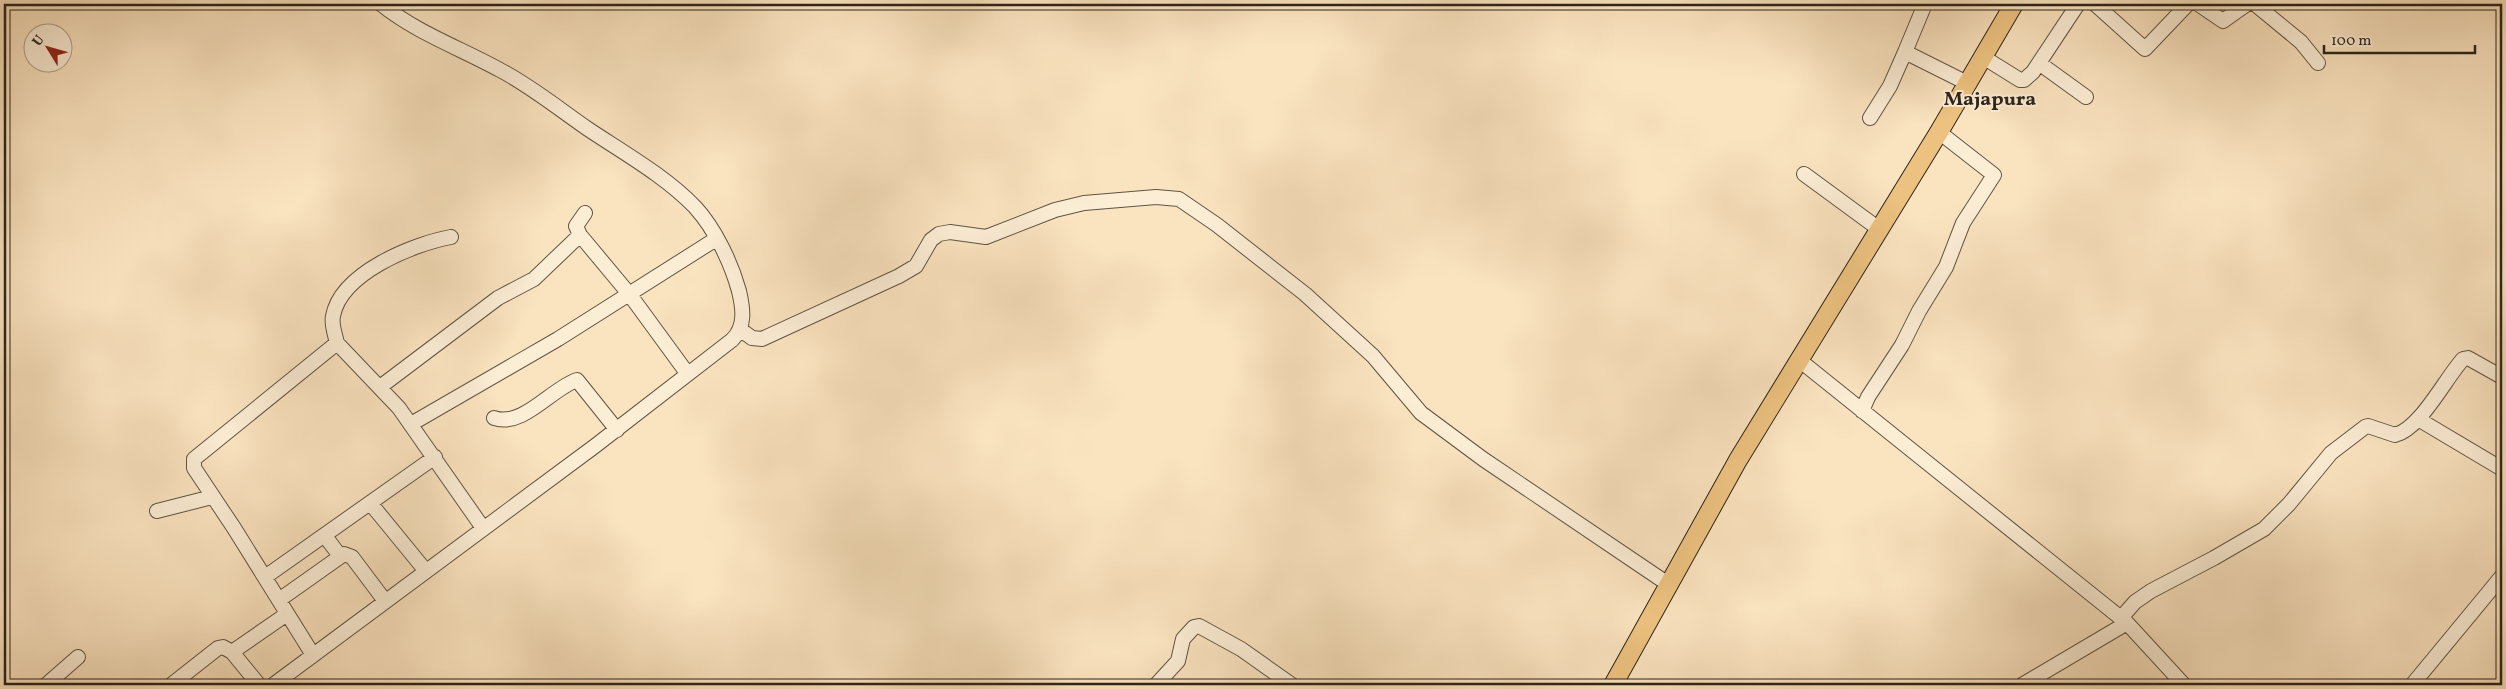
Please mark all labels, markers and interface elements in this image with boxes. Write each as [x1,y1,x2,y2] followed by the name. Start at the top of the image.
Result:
[22,22,72,72] north arrow
[2324,22,2475,54] scale bar
[28,31,50,51] text: U
[2331,31,2371,52] text: 100 m
[1944,86,2036,114] district label: Majapura

